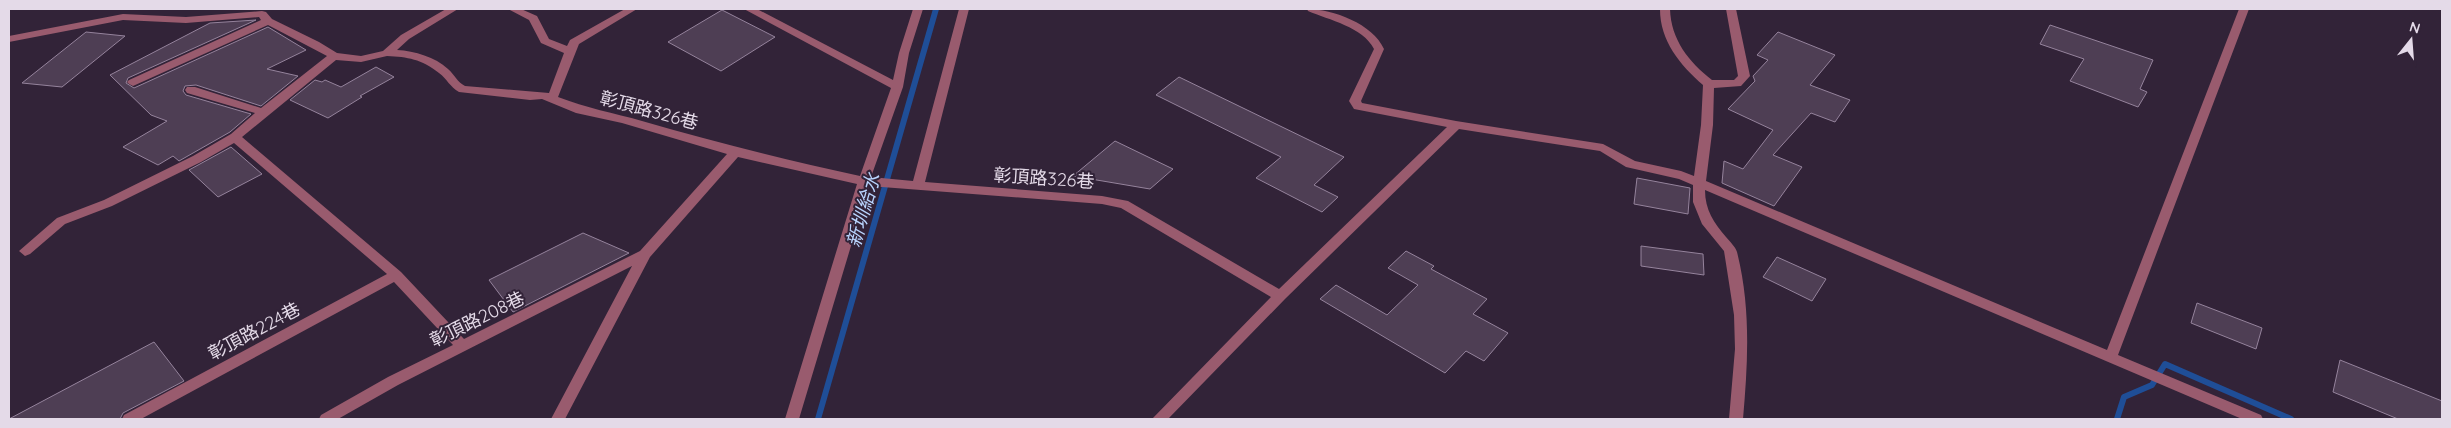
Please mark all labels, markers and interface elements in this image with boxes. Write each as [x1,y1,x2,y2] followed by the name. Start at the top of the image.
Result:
[2386,15,2436,65] north arrow
[2407,17,2422,38] text: N
[597,86,701,134] street label: 彰頂路326巷
[993,163,1095,193] street label: 彰頂路326巷
[841,169,885,250] water label: 新圳給水
[426,286,528,352] street label: 彰頂路208巷
[204,297,304,365] street label: 彰頂路224巷

